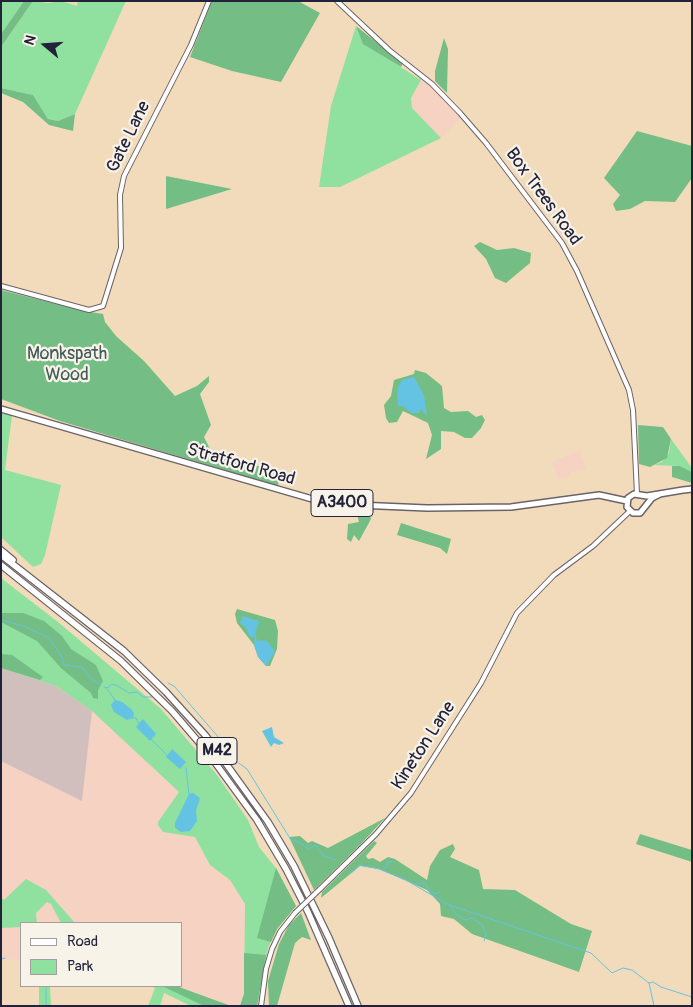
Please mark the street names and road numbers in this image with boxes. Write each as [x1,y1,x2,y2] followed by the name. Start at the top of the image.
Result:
[102,98,156,176] street label: Gate Lane
[500,144,586,250] street label: Box Trees Road
[185,439,297,491] street label: Stratford Road
[311,489,373,516] road number: A3400
[387,698,461,794] street label: Kineton Lane
[197,738,237,764] road number: M42

